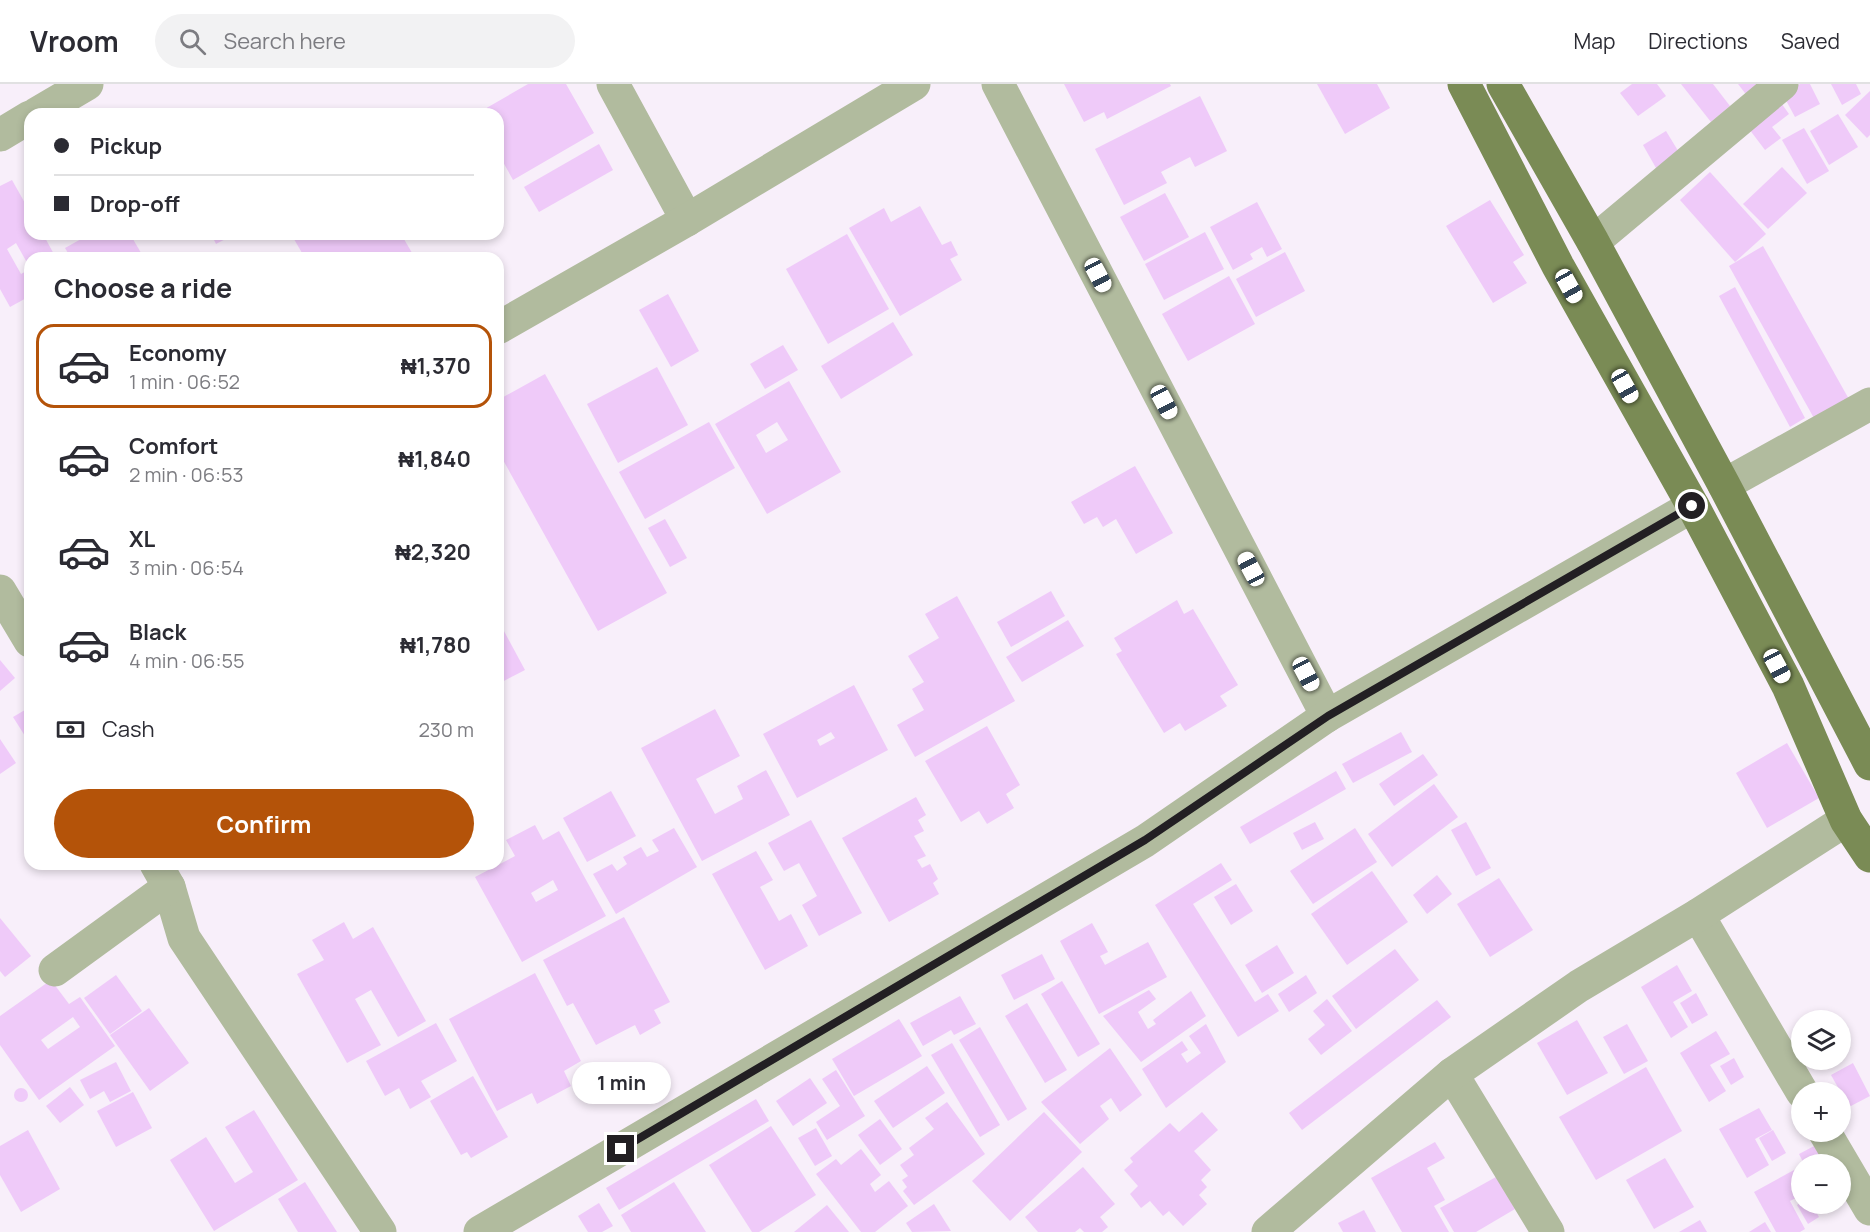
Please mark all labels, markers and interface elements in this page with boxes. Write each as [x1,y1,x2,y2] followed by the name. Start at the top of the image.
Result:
[155,14,575,68] search box
[30,22,119,60] text: Vroom
[176,25,209,58] icon: search
[224,26,346,56] text: Search here
[1574,27,1615,55] text: Map
[1648,27,1748,55] text: Directions
[1781,27,1840,55] text: Saved
[90,131,162,161] text: Pickup
[90,189,180,219] text: Drop-off
[1082,255,1114,295] car
[1552,266,1586,306] car
[54,269,232,306] text: Choose a ride
[129,338,227,368] text: Economy
[57,339,111,393] icon: car
[401,351,471,381] text: ₦1,370
[1608,366,1642,406] car
[129,368,240,395] text: 1 min · 06:52
[1148,382,1180,422] car
[129,431,218,461] text: Comfort
[57,432,111,486] icon: car
[398,444,471,474] text: ₦1,840
[129,461,244,488] text: 2 min · 06:53
[1678,492,1705,519] route start
[129,524,155,554] text: XL
[57,525,111,579] icon: car
[395,537,471,567] text: ₦2,320
[1235,549,1267,589] car
[129,554,244,581] text: 3 min · 06:54
[129,617,186,647] text: Black
[57,618,111,672] icon: car
[400,630,471,660] text: ₦1,780
[1761,646,1793,686] car
[129,647,245,674] text: 4 min · 06:55
[1290,654,1322,694] car
[54,713,87,746] icon: cash
[102,714,155,744] text: Cash
[418,716,474,743] text: 230 m
[54,789,474,858] button: Confirm
[1791,1010,1851,1214] map controls
[1791,1010,1851,1070] button: layers
[572,1062,670,1104] callout: 1 min
[597,1069,646,1096] text: 1 min
[1791,1082,1851,1142] button: +
[607,1135,634,1162] route end
[1791,1154,1851,1214] button: −

